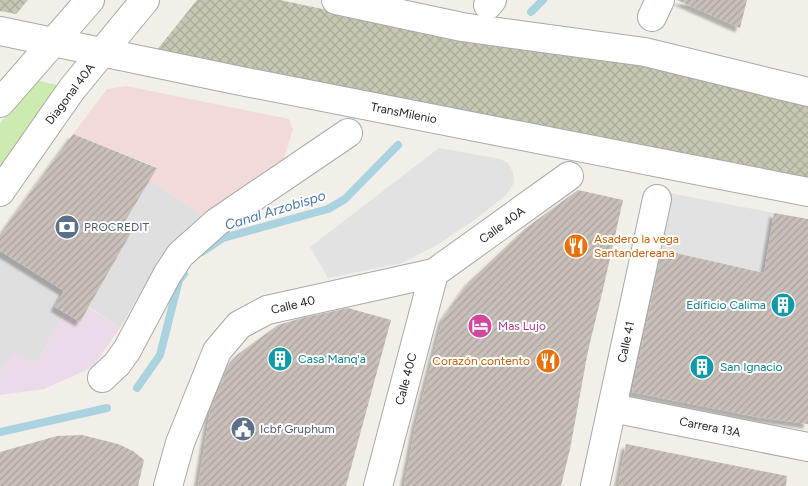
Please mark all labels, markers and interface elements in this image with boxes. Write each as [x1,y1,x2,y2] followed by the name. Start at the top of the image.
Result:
[42,61,98,127] street label: Diagonal 40A
[370,100,438,126] street label: TransMilenio
[223,187,328,234] water label: Canal Arzobispo
[477,204,527,246] street label: Calle 40A
[54,214,80,240] bank icon: PROCREDIT
[84,220,150,234] place label: PROCREDIT
[594,232,679,260] place label: Asadero la vega Santandereana
[563,233,589,259] restaurant icon: Asadero la vega Santandereana
[770,292,796,318] building icon: Edificio Calima
[270,293,317,317] street label: Calle 40
[686,298,766,312] place label: Edificio Calima
[467,313,493,339] hotel icon: Mas Lujo
[498,319,546,333] place label: Mas Lujo
[615,320,637,364] street label: Calle 41
[267,346,293,372] building icon: Casa Manq'a
[535,348,561,374] restaurant icon: Corazón contento
[392,351,420,407] street label: Calle 40C
[298,352,366,366] place label: Casa Manq'a
[432,354,530,368] place label: Corazón contento
[689,354,715,380] building icon: San Ignacio
[720,360,783,374] place label: San Ignacio
[678,414,742,440] street label: Carrera 13A
[230,416,256,442] public building icon: Icbf Gruphum
[260,422,335,436] place label: Icbf Gruphum

